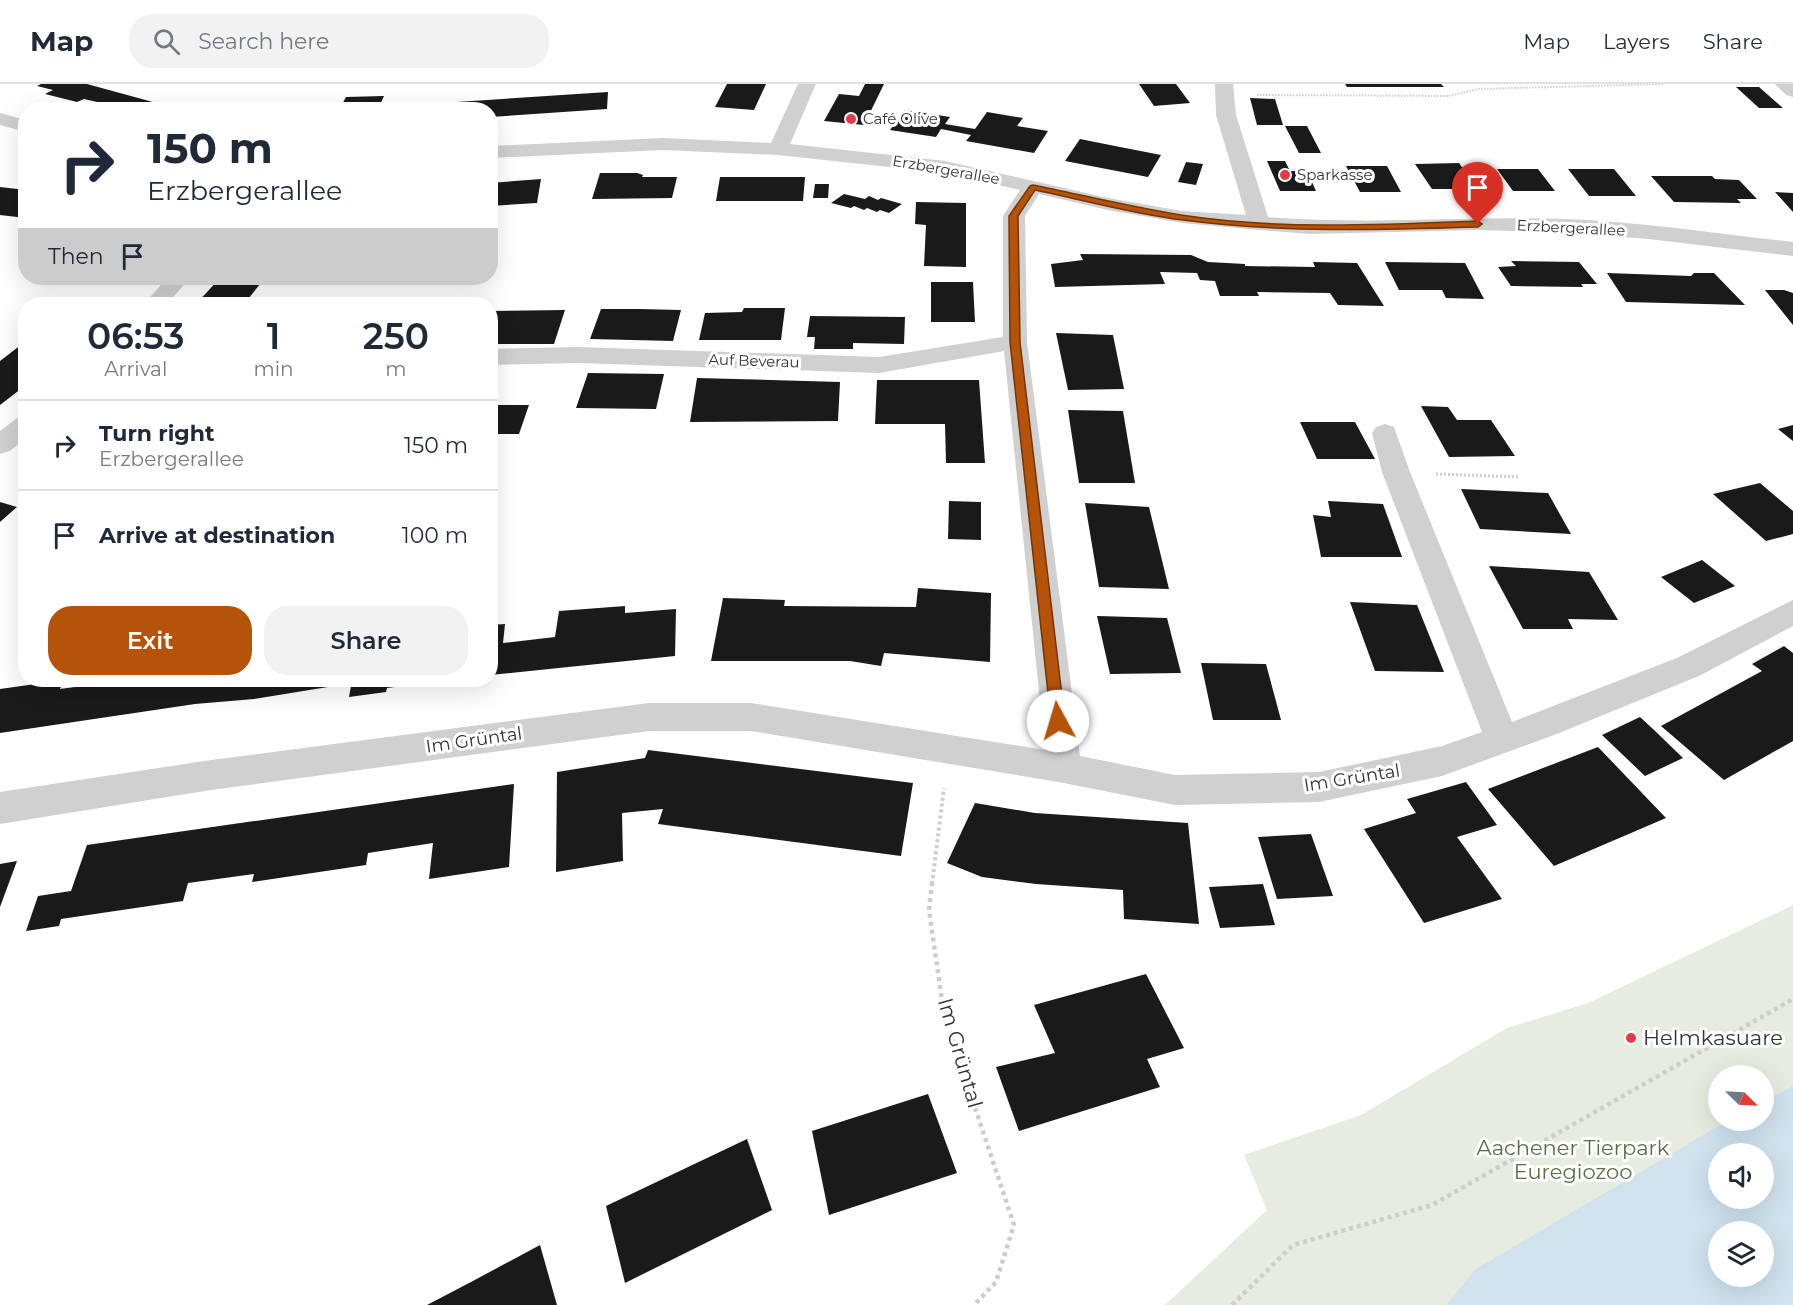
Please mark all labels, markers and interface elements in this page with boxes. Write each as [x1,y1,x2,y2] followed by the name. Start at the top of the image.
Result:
[129,14,549,68] search box
[30,24,93,58] text: Map
[150,25,183,58] icon: search
[198,28,329,55] text: Search here
[1523,29,1570,54] text: Map
[1603,29,1670,54] text: Layers
[1703,29,1763,54] text: Share
[863,109,938,128] place label: Café Olive
[844,112,858,126] marker: Café Olive
[147,122,273,174] text: 150 m
[48,126,126,204] icon: right
[891,151,1001,188] street label: Erzbergerallee
[1452,162,1503,224] pin
[1297,165,1372,184] place label: Sparkasse
[1278,168,1292,182] marker: Sparkasse
[1461,171,1494,204] icon: arrive
[147,174,342,207] text: Erzbergerallee
[1516,215,1626,240] street label: Erzbergerallee
[116,240,149,273] icon: arrive
[48,243,104,270] text: Then
[87,314,184,358] text: 06:53
[267,314,280,358] text: 1
[363,314,429,358] text: 250
[708,349,800,372] street label: Auf Beverau
[104,357,167,381] text: Arrival
[254,357,294,381] text: min
[385,357,406,381] text: m
[99,420,214,447] text: Turn right
[48,429,81,462] icon: right
[404,432,468,459] text: 150 m
[99,447,244,471] text: Erzbergerallee
[48,519,81,552] icon: arrive
[99,522,335,549] text: Arrive at destination
[402,522,468,549] text: 100 m
[48,606,252,675] button: Exit
[264,606,468,675] button: Share
[1026,689,1090,753] position arrow
[424,722,524,758] street label: Im Grüntal
[1302,760,1402,796] street label: Im Grüntal
[933,995,988,1111] street label: Im Grüntal
[1643,1025,1783,1050] place label: Helmkasuare
[1624,1031,1638,1045] marker: Helmkasuare
[1708,1065,1774,1131] north arrow
[1708,1065,1774,1287] map controls
[1477,1135,1670,1184] park label: Aachener Tierpark Euregiozoo
[1708,1143,1774,1209] button: sound
[1708,1221,1774,1287] button: layers

